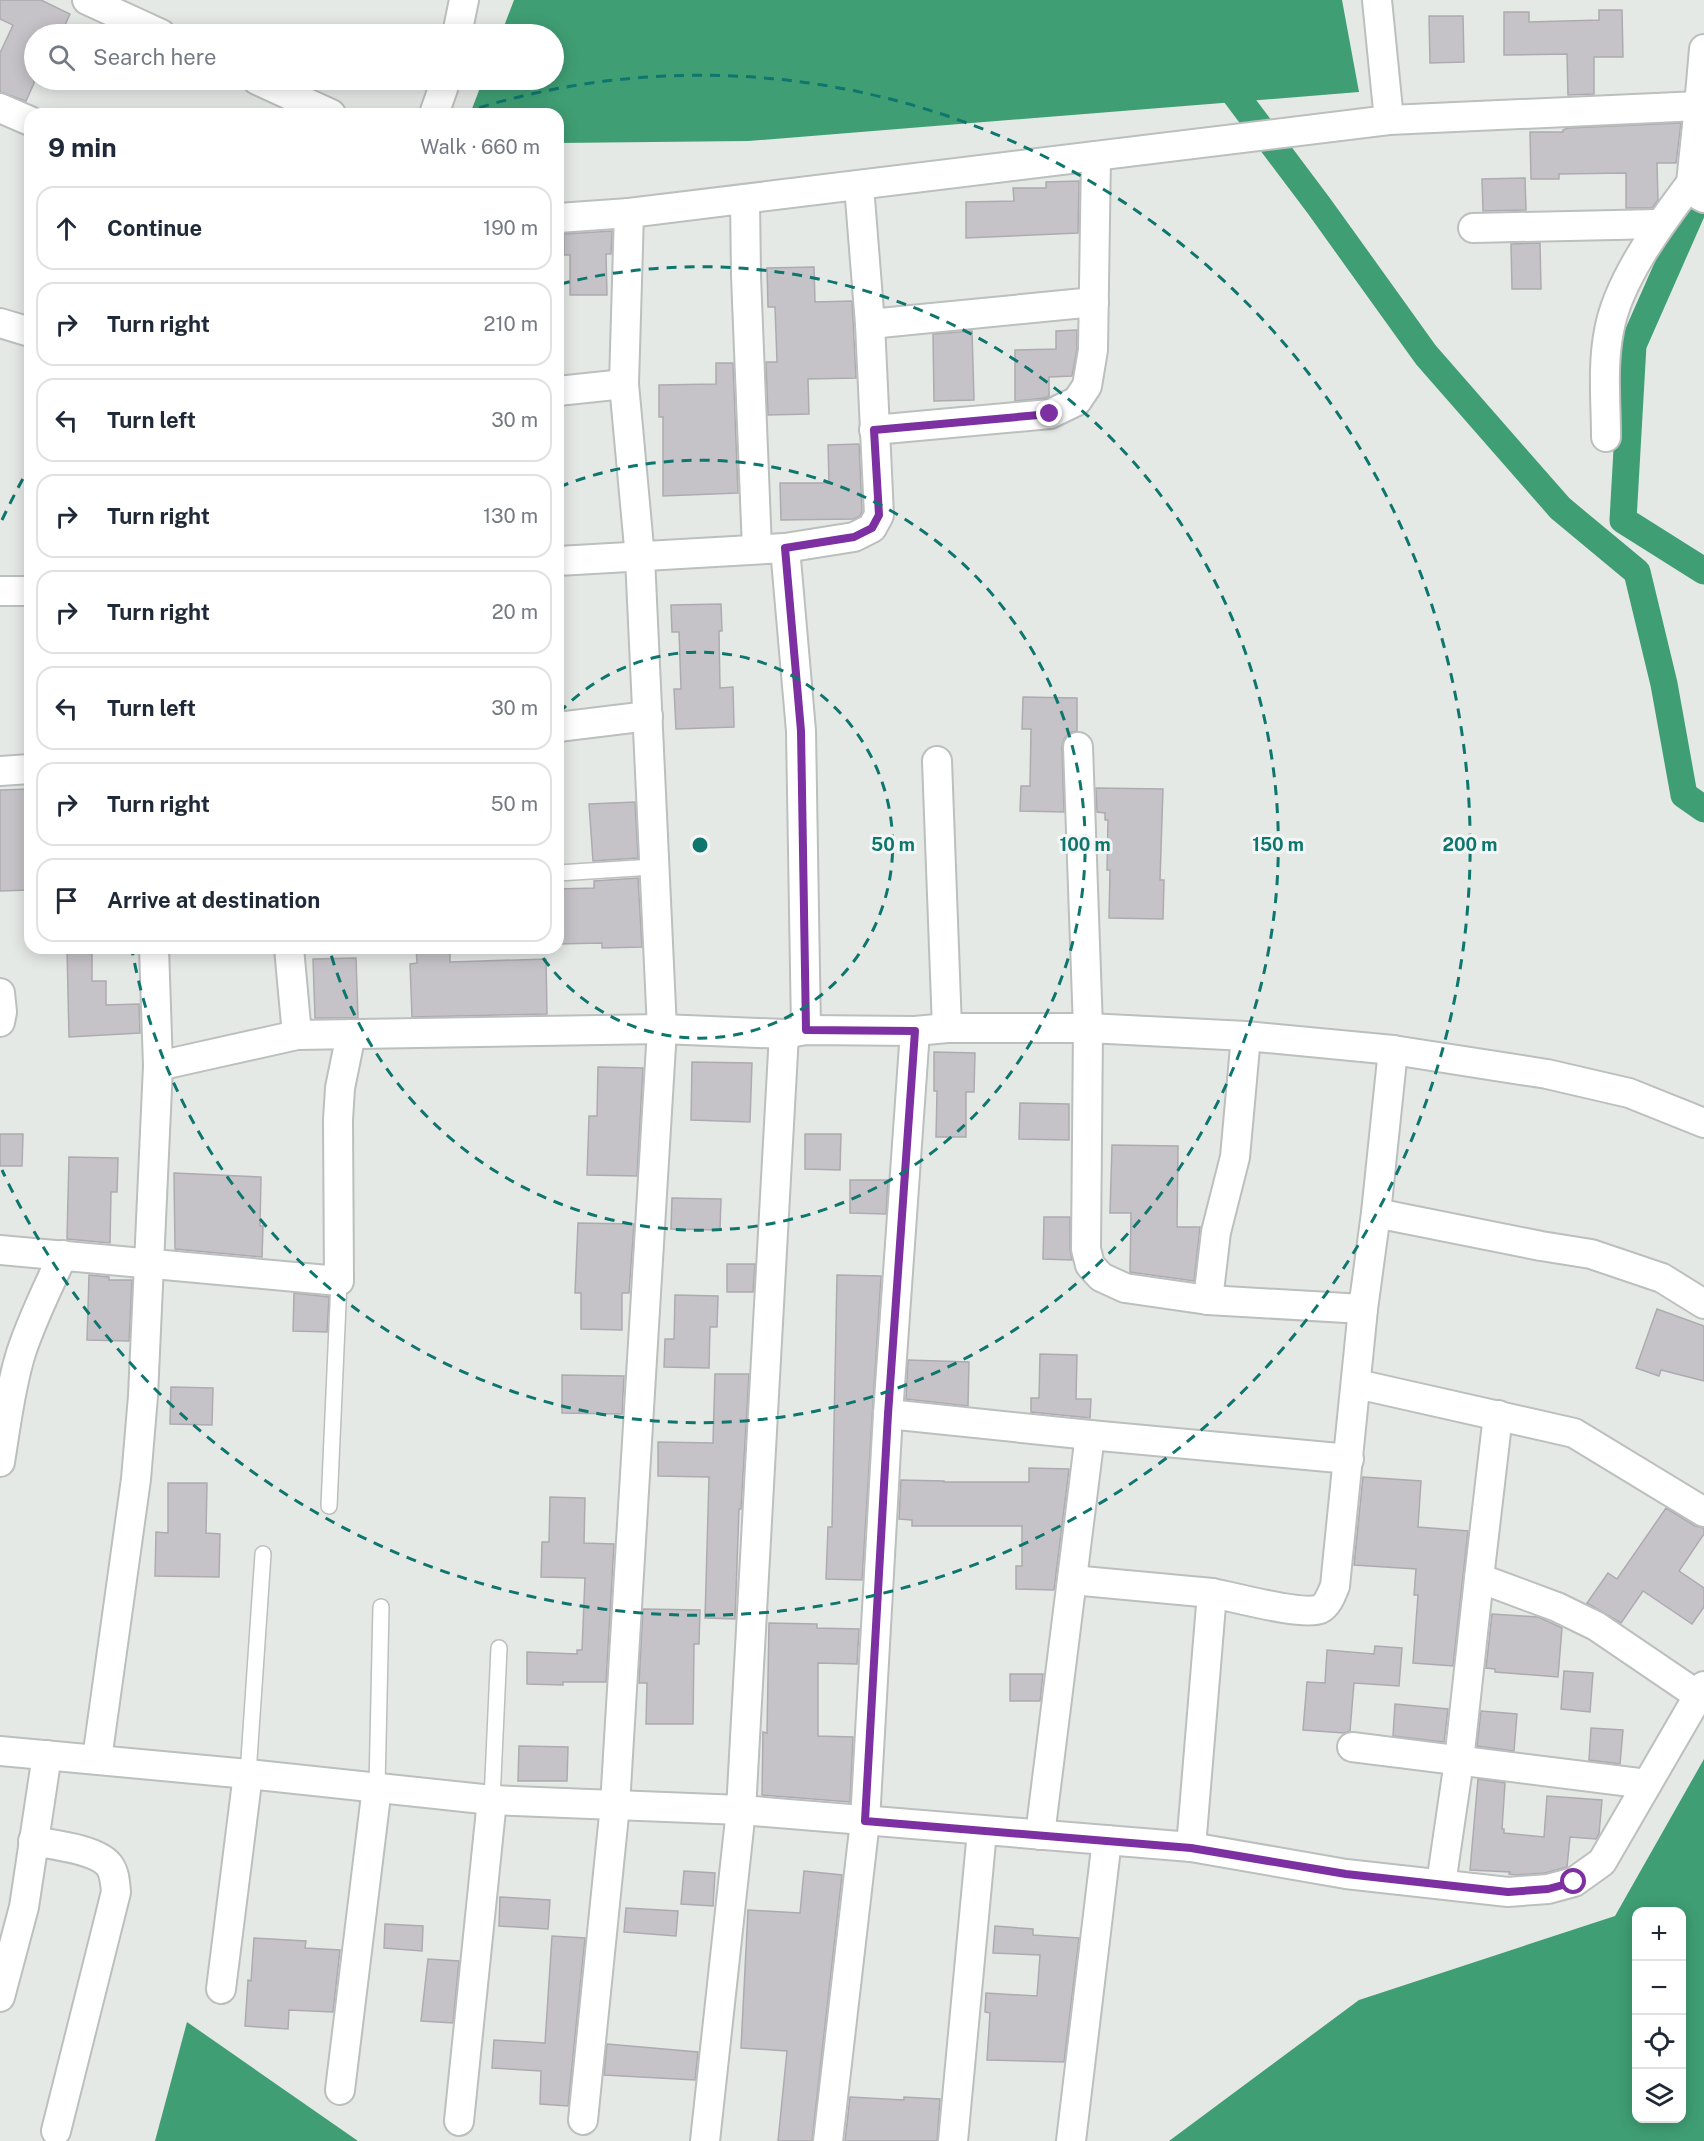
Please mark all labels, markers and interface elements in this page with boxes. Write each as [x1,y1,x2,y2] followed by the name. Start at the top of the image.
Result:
[24,24,564,90] search box
[45,41,78,74] icon: search
[93,44,217,70] text: Search here
[48,132,117,163] text: 9 min
[420,135,540,159] text: Walk · 660 m
[50,212,83,245] icon: ahead
[107,215,202,241] text: Continue
[483,216,538,240] text: 190 m
[50,308,83,341] icon: right
[107,311,210,337] text: Turn right
[484,312,538,336] text: 210 m
[1036,400,1062,426] route end
[50,404,83,437] icon: left
[107,407,196,433] text: Turn left
[491,408,538,432] text: 30 m
[50,500,83,533] icon: right
[107,503,210,529] text: Turn right
[483,504,538,528] text: 130 m
[50,596,83,629] icon: right
[107,599,210,625] text: Turn right
[492,600,538,624] text: 20 m
[50,692,83,725] icon: left
[107,695,196,721] text: Turn left
[491,696,538,720] text: 30 m
[50,788,83,821] icon: right
[107,791,210,817] text: Turn right
[491,792,538,816] text: 50 m
[871,834,915,855] text: 50 m
[1059,834,1111,855] text: 100 m
[1252,834,1304,855] text: 150 m
[1443,834,1497,855] text: 200 m
[690,835,710,855] centre of rings
[50,884,83,917] icon: arrive
[107,887,320,913] text: Arrive at destination
[1560,1868,1586,1894] route start
[1632,1907,1686,2123] map controls
[1632,1907,1686,1961] button: +
[1632,1961,1686,2015] button: −
[1632,2015,1686,2069] button: locate
[1632,2069,1686,2123] button: layers

